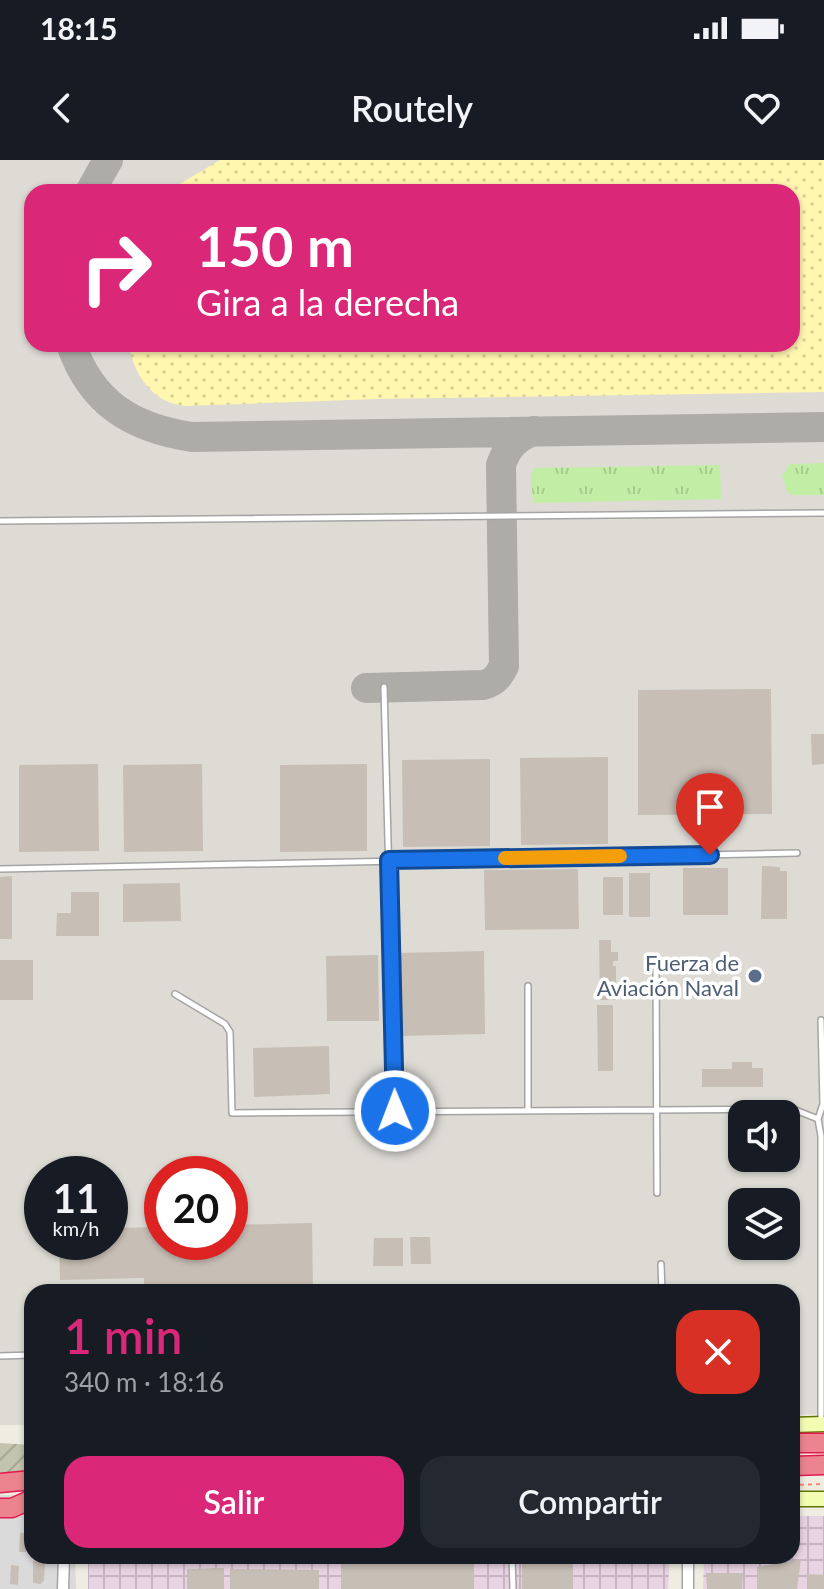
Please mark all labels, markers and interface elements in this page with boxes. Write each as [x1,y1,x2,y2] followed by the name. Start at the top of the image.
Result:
[40,10,117,46] text: 18:15
[40,86,84,130] icon: back
[351,86,473,130] text: Routely
[740,86,784,130] icon: heart
[196,212,354,279] text: 150 m
[64,216,168,320] icon: right
[196,280,459,324] text: Gira a la derecha
[676,773,744,855] pin
[688,785,732,829] icon: arrive
[597,949,739,1001] place label: Fuerza de Aviación Naval
[746,967,764,985] marker: Fuerza de Aviación Naval
[353,1069,437,1153] position arrow
[728,1100,800,1260] map controls
[728,1100,800,1172] button: sound
[144,1156,248,1260] speed limit sign: 20
[53,1174,99,1222] text: 11
[728,1188,800,1260] button: layers
[53,1216,99,1240] text: km/h
[64,1307,182,1364] text: 1 min
[676,1310,760,1394] button: close
[64,1366,224,1398] text: 340 m · 18:16
[64,1456,404,1548] button: Salir
[420,1456,760,1548] button: Compartir

